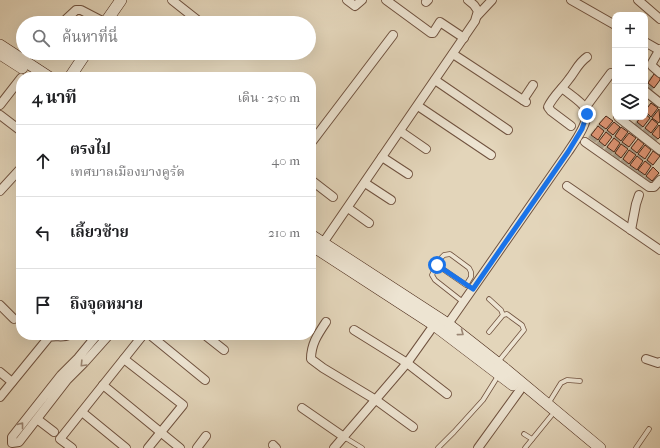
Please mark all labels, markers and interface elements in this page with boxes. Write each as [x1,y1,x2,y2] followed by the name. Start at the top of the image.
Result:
[612,12,648,120] map controls
[612,12,648,48] button: +
[16,16,316,60] search box
[30,27,52,49] icon: search
[62,28,118,46] text: ค้นหาที่นี่
[612,48,648,84] button: −
[612,84,648,120] button: layers
[32,87,77,107] text: 4 นาที
[237,90,300,105] text: เดิน · 250 m
[578,105,596,123] route end
[70,140,111,158] text: ตรงไป
[32,150,54,172] icon: ahead
[272,153,300,168] text: 40 m
[70,164,185,179] text: เทศบาลเมืองบางคูรัด
[32,222,54,244] icon: left
[70,223,129,241] text: เลี้ยวซ้าย
[268,225,300,240] text: 210 m
[428,256,446,274] route start
[32,294,54,316] icon: arrive
[70,295,143,313] text: ถึงจุดหมาย
[456,329,463,336] one-way arrow
[80,359,88,367] one-way arrow
[17,422,24,429] one-way arrow

